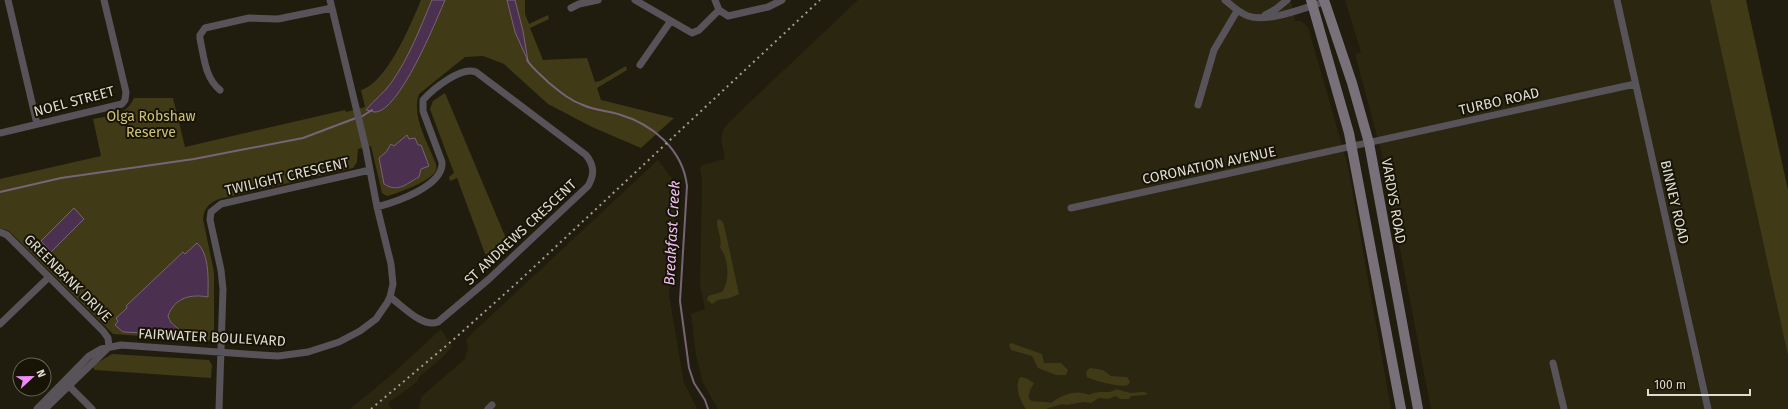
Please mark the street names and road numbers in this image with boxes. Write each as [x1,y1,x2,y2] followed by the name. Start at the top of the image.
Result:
[32,82,117,120] street label: NOEL STREET
[1457,84,1541,119] street label: TURBO ROAD
[1141,143,1277,188] street label: CORONATION AVENUE
[223,154,352,199] street label: TWILIGHT CRESCENT
[1378,157,1409,245] street label: VARDYS ROAD
[1657,159,1692,246] street label: BINNEY ROAD
[461,175,580,289] street label: ST ANDREWS CRESCENT
[20,231,115,326] street label: GREENBANK DRIVE
[138,325,286,350] street label: FAIRWATER BOULEVARD

